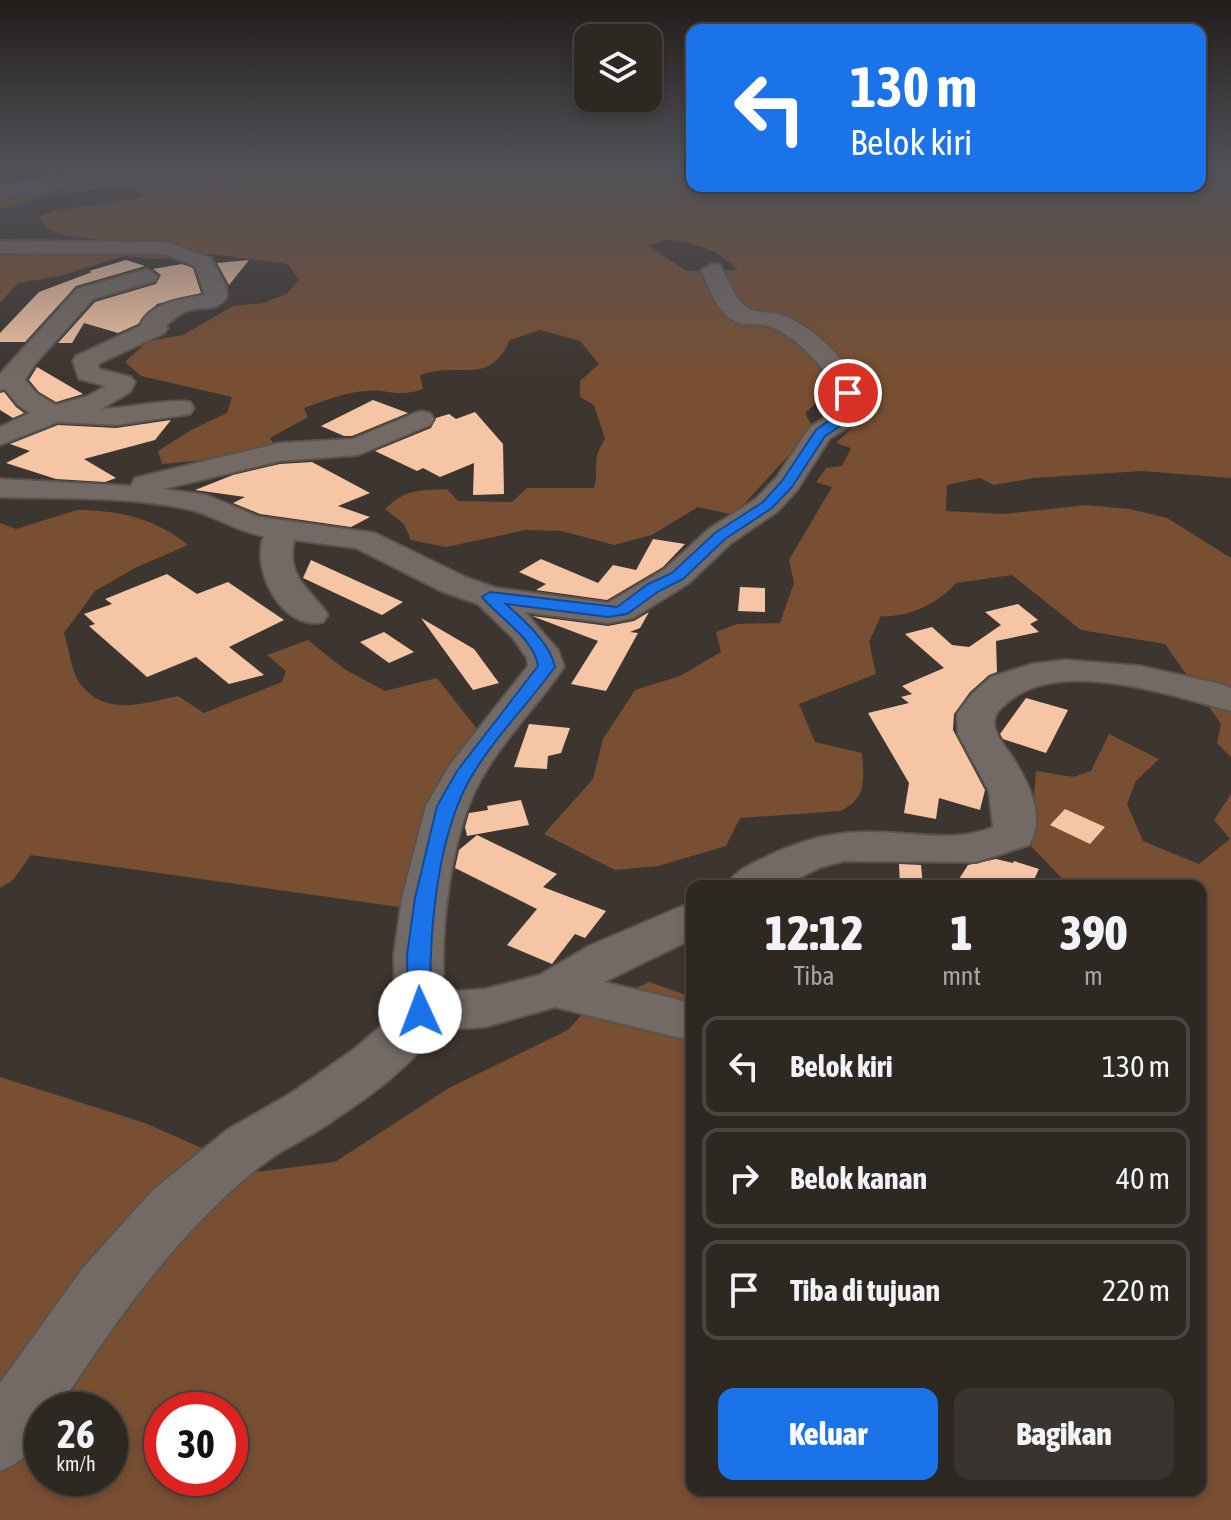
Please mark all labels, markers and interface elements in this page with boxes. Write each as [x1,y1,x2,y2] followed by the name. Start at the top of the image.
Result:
[574,24,662,112] map controls
[574,24,662,112] button: layers
[850,55,977,119] text: 130 m
[718,56,822,160] icon: left
[850,121,972,163] text: Belok kiri
[814,359,882,427] pin
[826,371,870,415] icon: arrive
[765,905,863,960] text: 12:12
[950,905,973,960] text: 1
[1060,905,1127,960] text: 390
[793,961,835,991] text: Tiba
[942,961,981,991] text: mnt
[1084,961,1103,991] text: m
[378,970,462,1054] position arrow
[722,1044,766,1088] icon: left
[790,1049,893,1083] text: Belok kiri
[1102,1049,1170,1083] text: 130 m
[722,1156,766,1200] icon: right
[790,1161,927,1195] text: Belok kanan
[1116,1161,1170,1195] text: 40 m
[722,1268,766,1312] icon: arrive
[790,1273,940,1307] text: Tiba di tujuan
[1102,1273,1170,1307] text: 220 m
[718,1388,938,1480] button: Keluar
[954,1388,1174,1480] button: Bagikan
[144,1392,248,1496] speed limit sign: 30
[57,1411,95,1456] text: 26
[56,1452,96,1475] text: km/h

